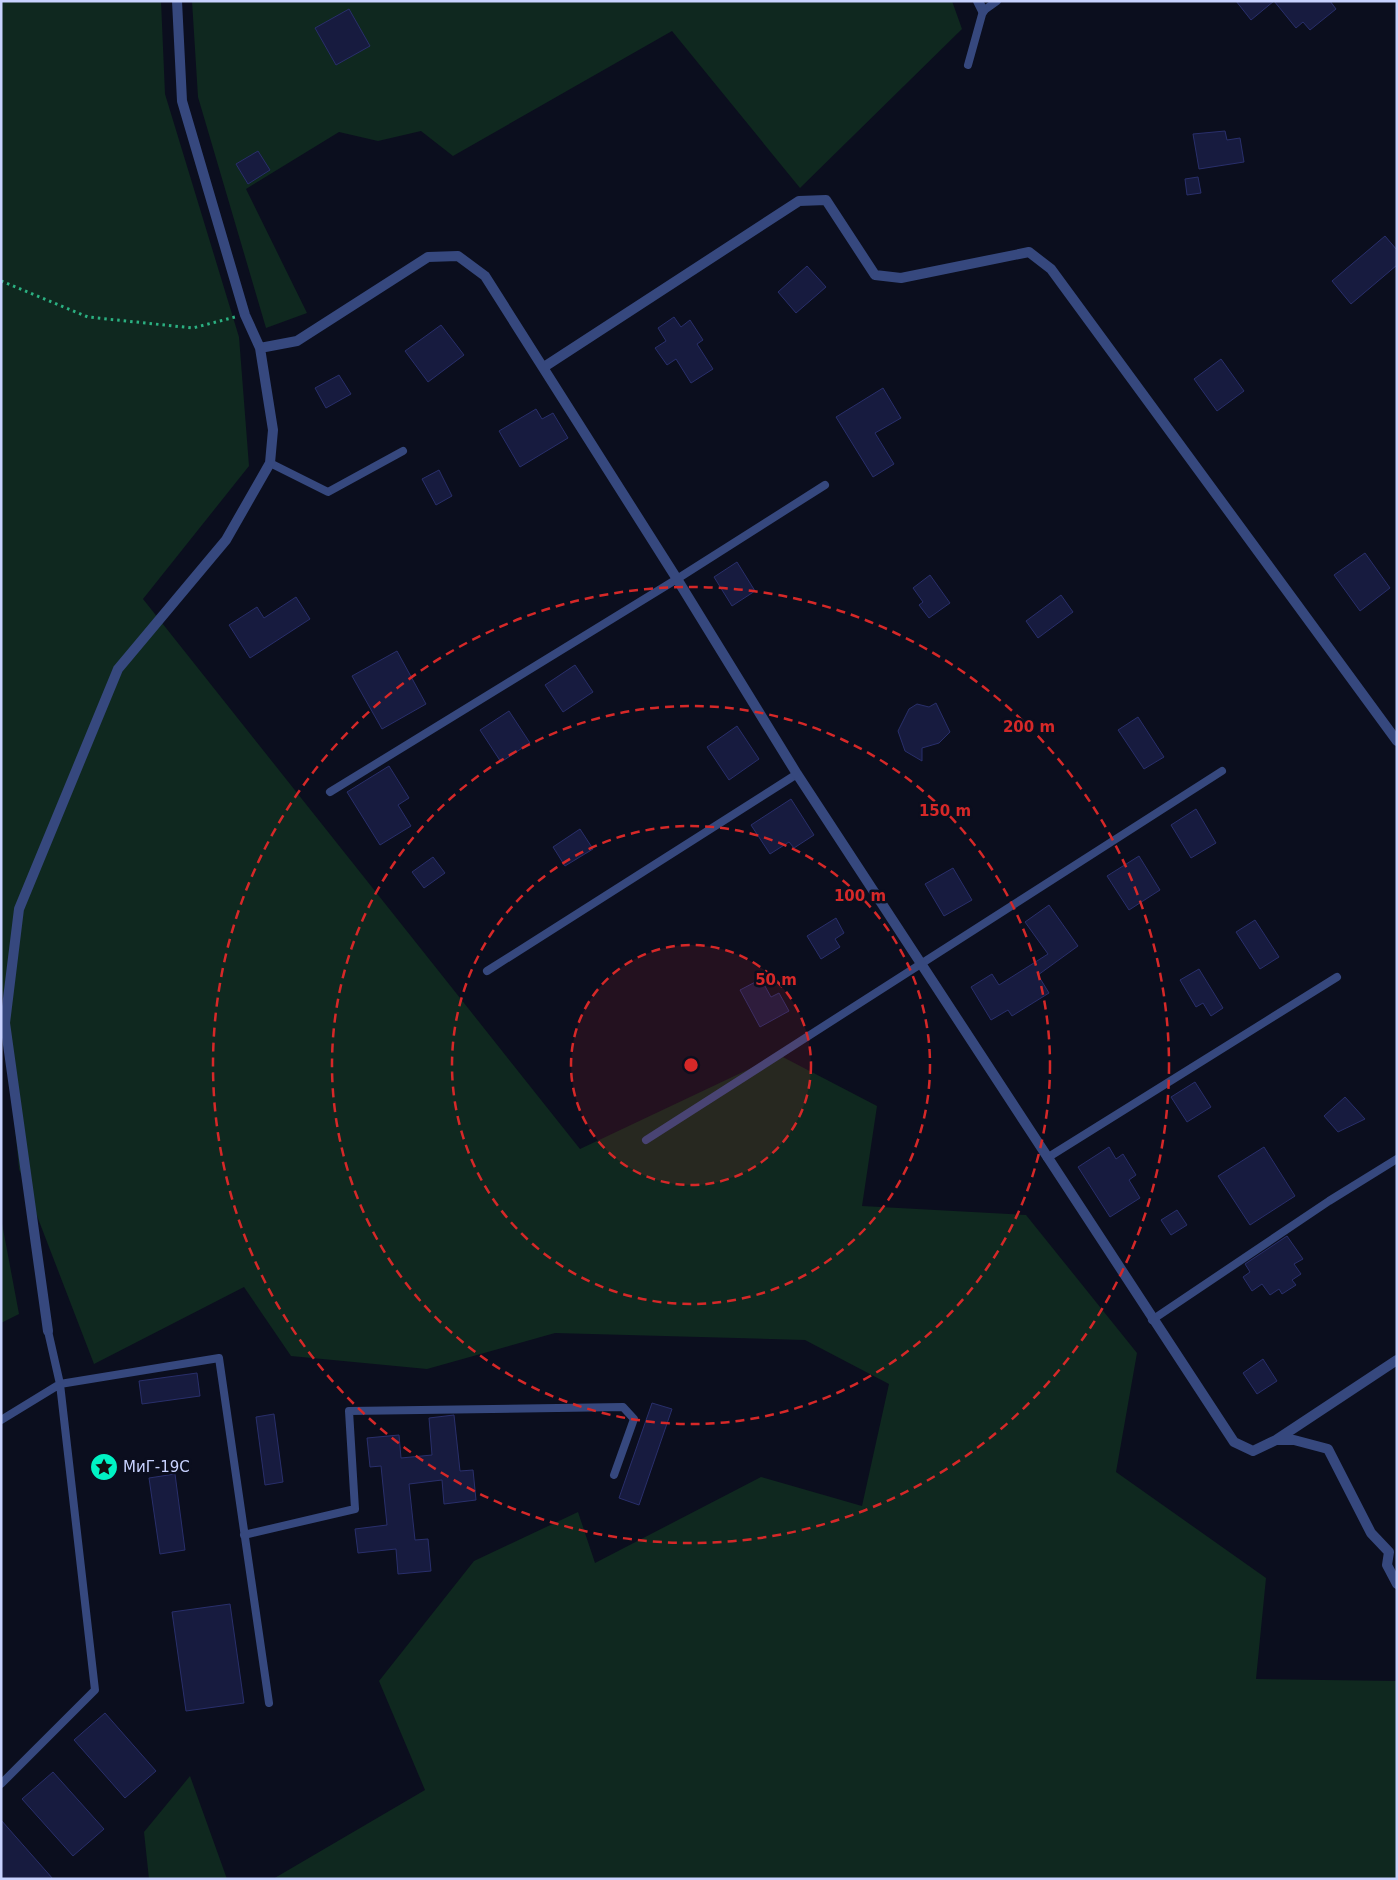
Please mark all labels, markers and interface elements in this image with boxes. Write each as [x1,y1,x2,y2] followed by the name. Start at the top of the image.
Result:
[1003,718,1055,736] text: 200 m
[919,802,971,820] text: 150 m
[834,887,886,905] text: 100 m
[755,971,797,989] text: 50 m
[682,1056,700,1074] centre of rings
[89,1452,119,1482] place icon: МиГ-19С
[123,1458,190,1476] place label: МиГ-19С

